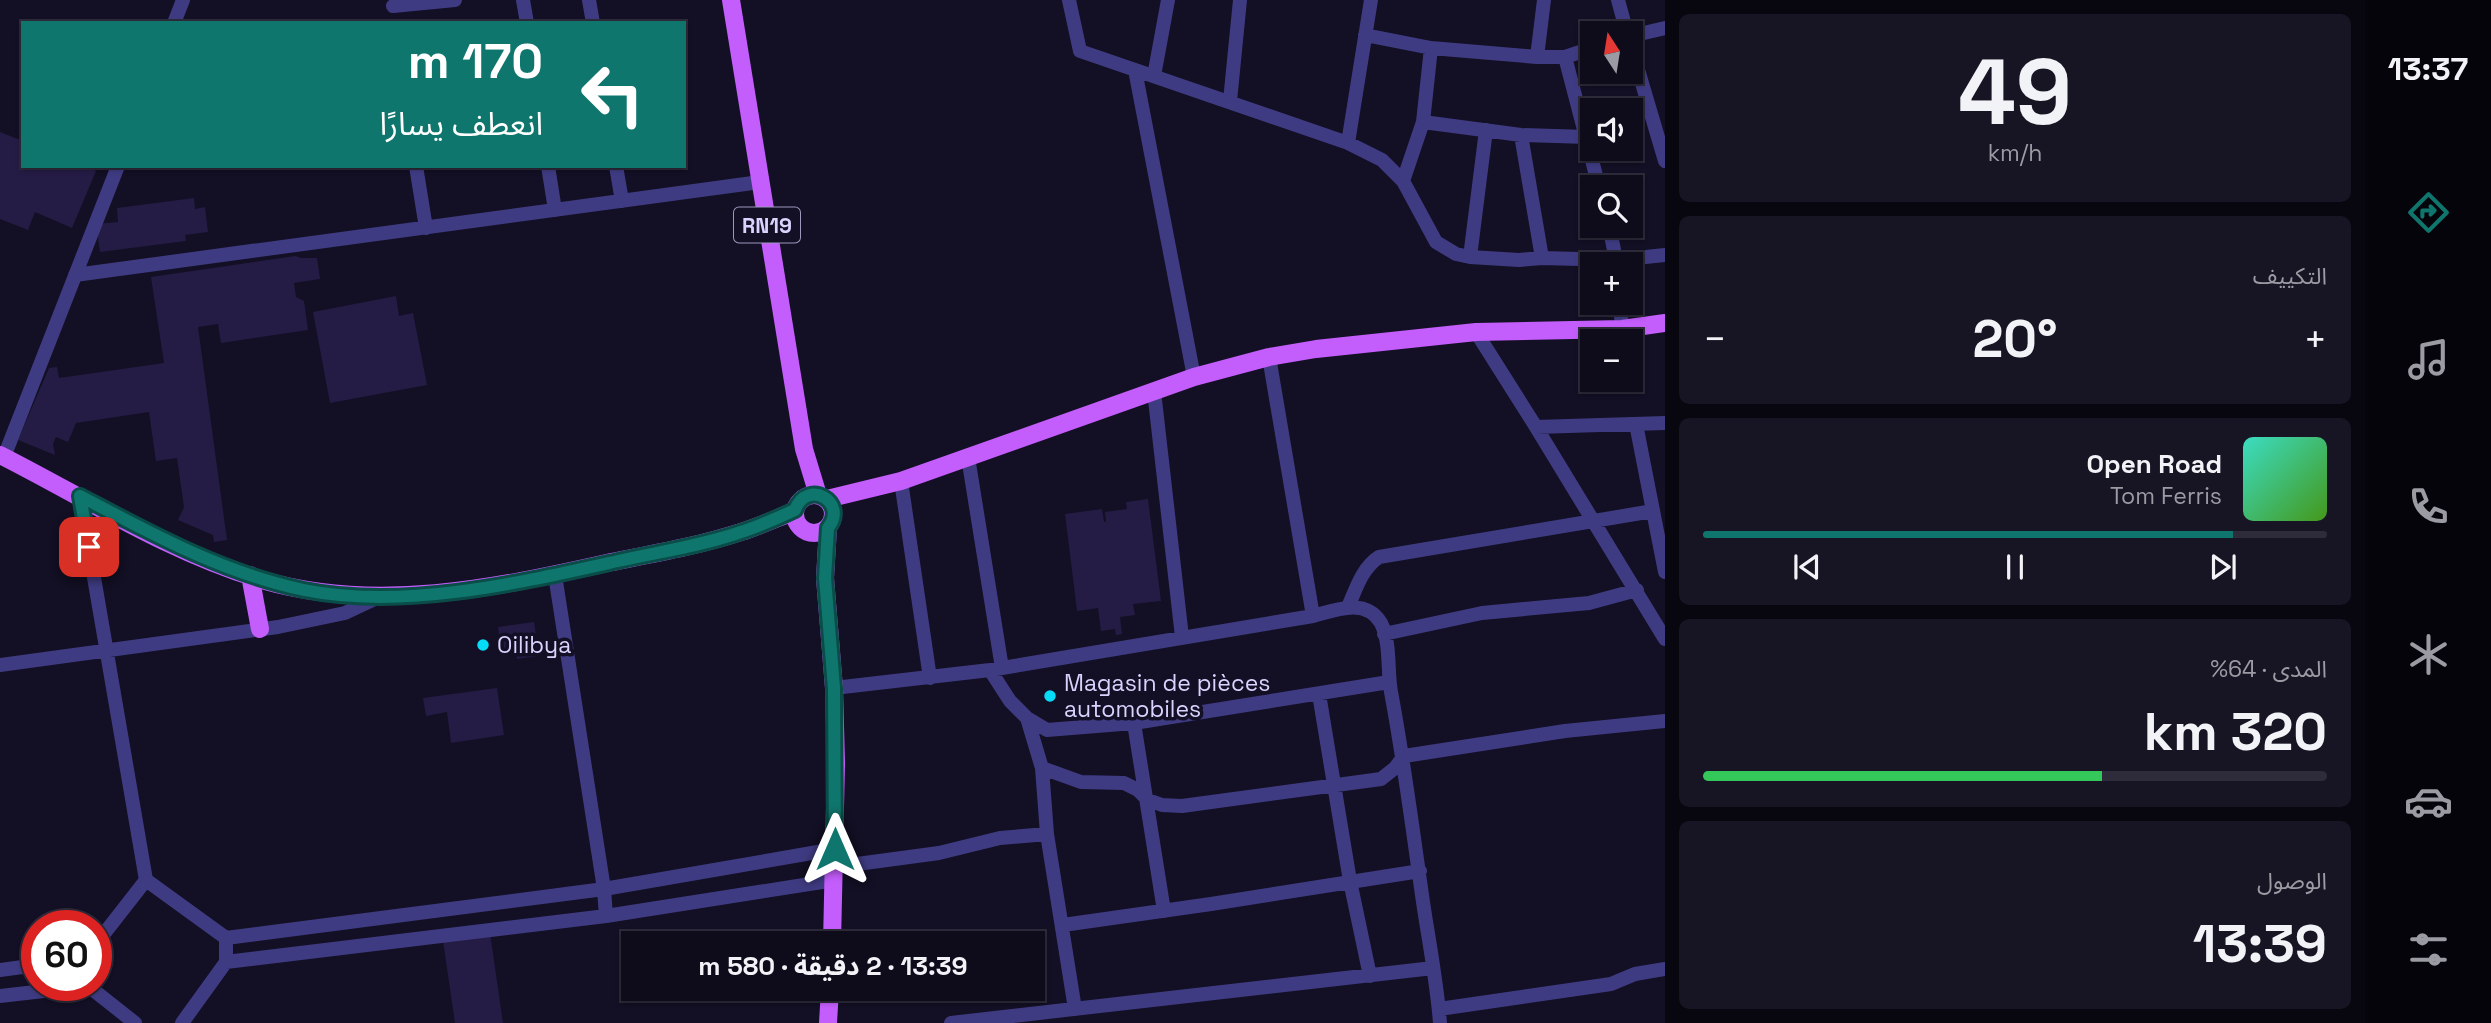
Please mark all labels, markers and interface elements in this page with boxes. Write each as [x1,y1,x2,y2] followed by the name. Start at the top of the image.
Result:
[1580,21,1643,84] north arrow
[1580,21,1643,392] map controls
[408,30,543,92] text: 170 m
[1958,34,2072,151] text: 49
[567,49,658,140] icon: left
[2388,49,2468,89] text: 13:37
[1580,98,1643,161] button: sound
[379,104,543,144] text: انعطف يسارًا
[1988,138,2042,168] text: km/h
[1580,175,1643,238] button: search
[2404,188,2453,237] icon: directions
[734,208,800,243] road number: RN19
[1580,252,1643,315] button: +
[2253,261,2327,291] text: التكييف
[1972,306,2058,372] text: 20°
[1703,315,1727,363] text: −
[2303,315,2327,363] text: +
[1580,329,1643,392] button: −
[2404,335,2453,384] icon: music
[2087,447,2222,481] text: Open Road
[2110,481,2222,511] text: Tom Ferris
[2404,482,2453,531] icon: phone
[59,517,119,577] pin
[70,528,108,566] icon: arrive
[1788,548,1826,586] icon: previous
[1996,548,2034,586] icon: pause
[2204,548,2242,586] icon: next
[497,630,571,660] place label: Oilibya
[2404,630,2453,679] icon: climate
[475,637,491,653] marker: Oilibya
[2210,654,2327,684] text: المدى · 64%
[1064,668,1270,724] place label: Magasin de pièces automobiles
[1042,688,1058,704] marker: Magasin de pièces automobiles
[2144,699,2327,765] text: 320 km
[2404,777,2453,826] icon: car
[798,812,872,886] position arrow
[2257,866,2327,896] text: الوصول
[21,910,112,1001] speed limit sign: 60
[2193,911,2327,977] text: 13:39
[2404,925,2453,974] icon: filters
[698,949,968,983] text: 13:39 · 2 دقيقة · 580 m

